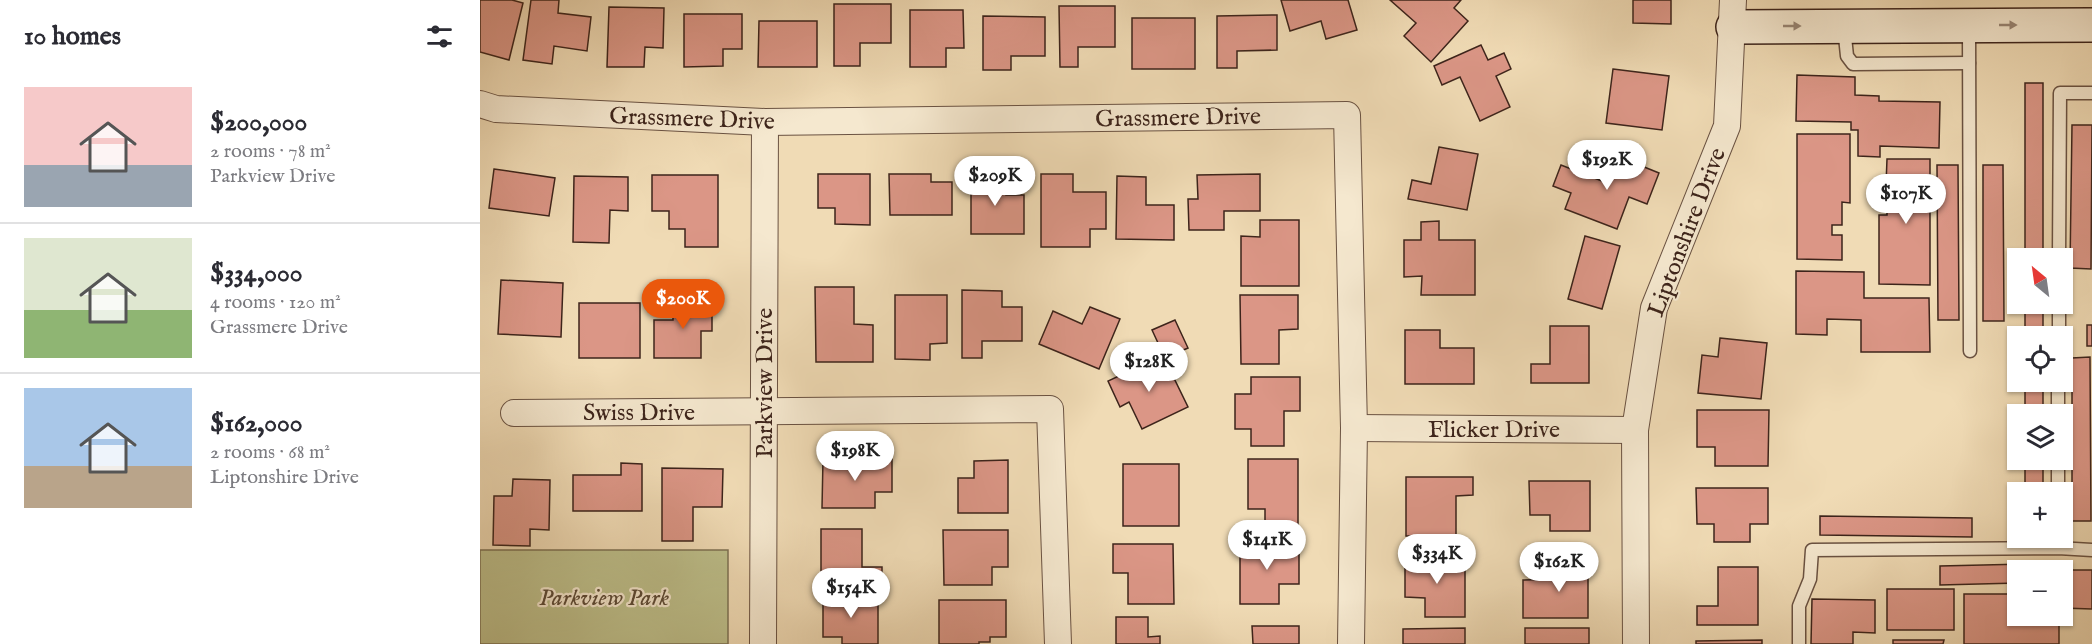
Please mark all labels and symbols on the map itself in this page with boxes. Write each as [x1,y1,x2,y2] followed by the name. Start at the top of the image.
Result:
[1998,20,2017,30] one-way arrow
[1782,21,1801,31] one-way arrow
[609,101,775,138] street label: Grassmere Drive
[1095,102,1261,135] street label: Grassmere Drive
[1565,140,1649,191] pin: $192K
[1641,144,1734,322] street label: Liptonshire Drive
[953,156,1037,207] pin: $209K
[1864,174,1948,225] pin: $107K
[2007,248,2073,314] north arrow
[641,279,725,330] pin: $200K
[750,308,781,458] street label: Parkview Drive
[1107,342,1191,393] pin: $128K
[583,398,695,429] street label: Swiss Drive
[1428,415,1560,446] street label: Flicker Drive
[813,431,897,482] pin: $198K
[1225,520,1309,571] pin: $141K
[1395,534,1479,585] pin: $334K
[1517,542,1601,593] pin: $162K
[809,568,893,619] pin: $154K
[539,583,669,614] park label: Parkview Park

